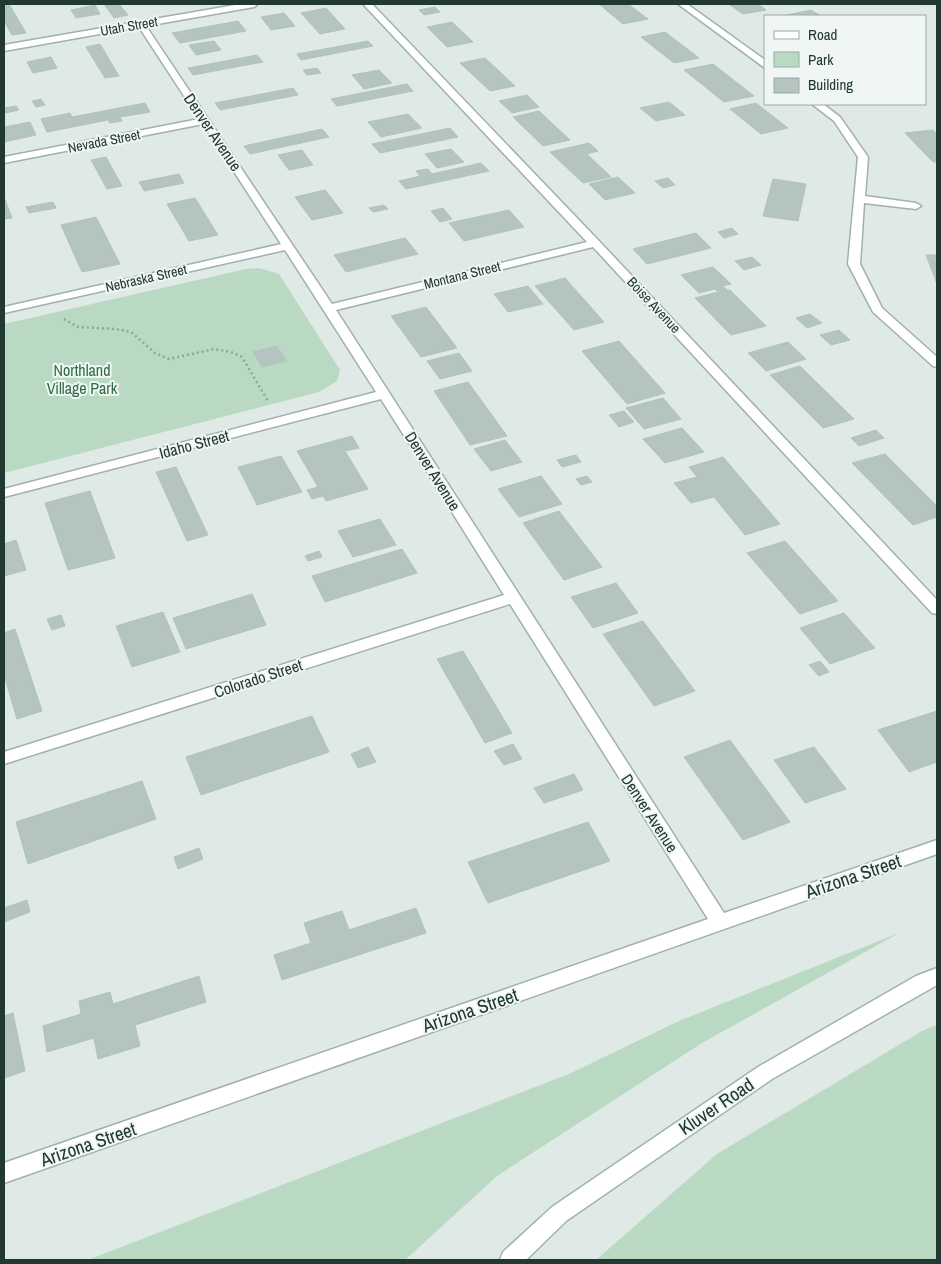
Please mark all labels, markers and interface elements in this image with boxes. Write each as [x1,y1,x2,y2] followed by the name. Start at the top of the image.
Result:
[99,12,159,40] street label: Utah Street
[764,15,926,105] legend
[808,24,837,45] text: Road
[808,49,834,70] text: Park
[808,74,853,95] text: Building
[179,89,247,175] street label: Denver Avenue
[66,125,142,157] street label: Nevada Street
[422,257,502,293] street label: Montana Street
[104,260,188,296] street label: Nebraska Street
[623,273,685,337] street label: Boise Avenue
[47,359,118,399] park label: Northland Village Park
[157,424,232,464] street label: Idaho Street
[400,427,466,515] street label: Denver Avenue
[211,653,305,703] street label: Colorado Street
[616,769,684,857] street label: Denver Avenue
[801,847,905,905] street label: Arizona Street
[418,981,522,1039] street label: Arizona Street
[673,1071,759,1141] street label: Kluver Road
[36,1115,140,1173] street label: Arizona Street

